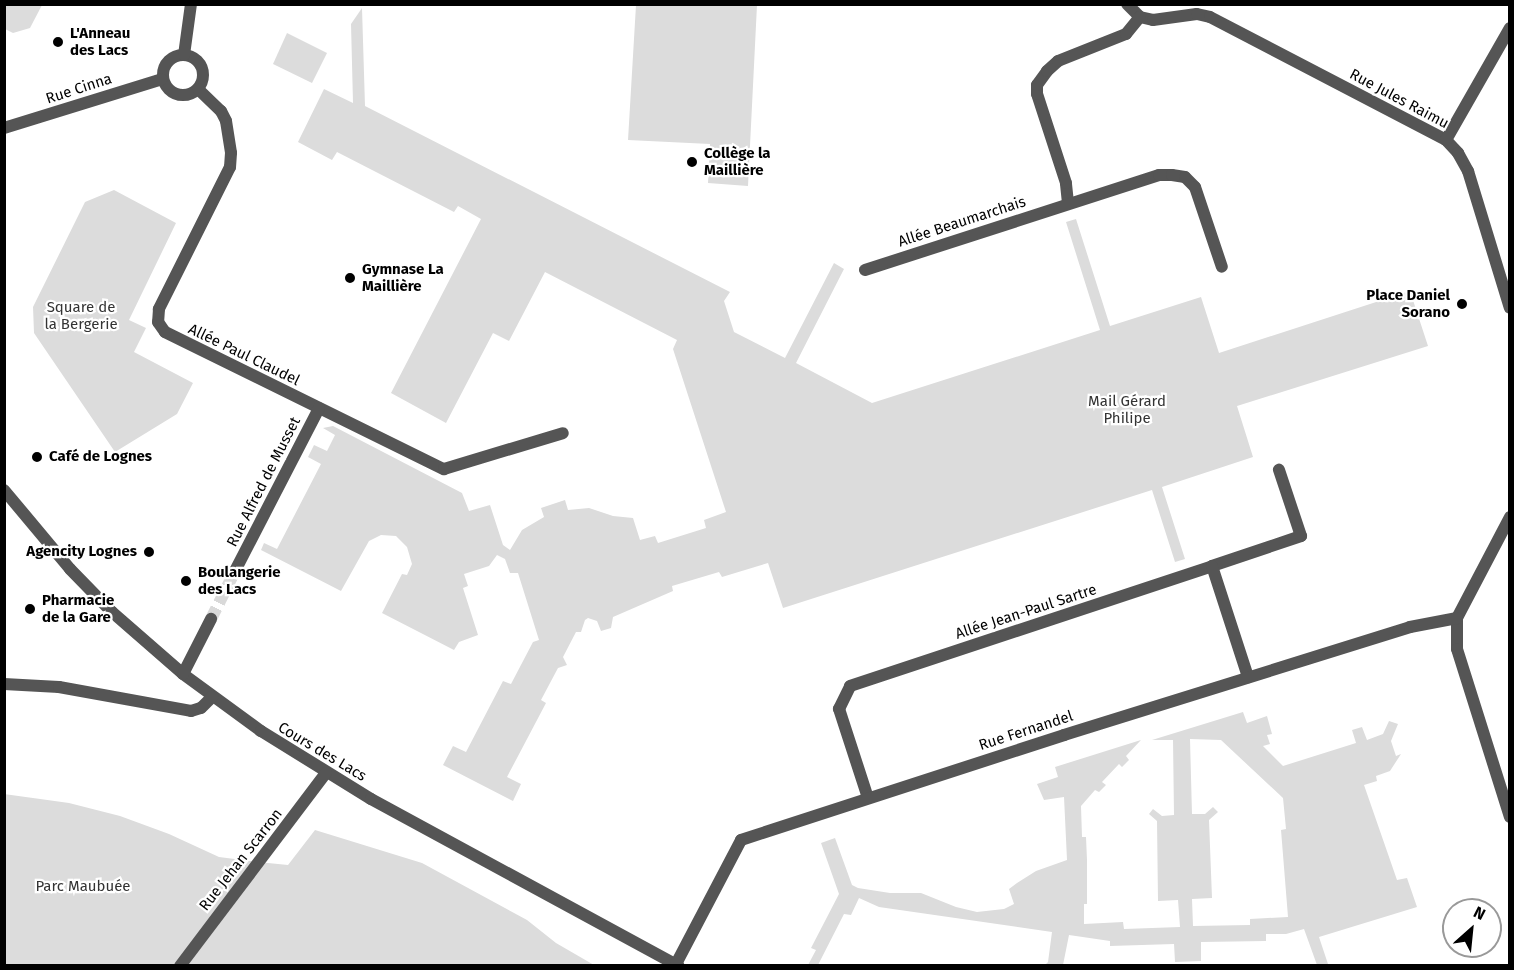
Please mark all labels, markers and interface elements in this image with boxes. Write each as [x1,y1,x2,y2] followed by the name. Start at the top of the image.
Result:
[70,24,130,59] place label: L'Anneau des Lacs
[51,35,65,49] marker: L'Anneau des Lacs
[1346,65,1452,133] street label: Rue Jules Raimu
[44,70,114,108] street label: Rue Cinna
[704,144,771,179] place label: Collège la Maillière
[685,155,699,169] marker: Collège la Maillière
[896,193,1028,251] street label: Allée Beaumarchais
[362,260,444,295] place label: Gymnase La Maillière
[343,271,357,285] marker: Gymnase La Maillière
[1366,286,1450,321] place label: Place Daniel Sorano
[1455,297,1469,311] marker: Place Daniel Sorano
[44,298,118,333] park label: Square de la Bergerie
[185,320,303,390] street label: Allée Paul Claudel
[1088,392,1166,427] park label: Mail Gérard Philipe
[223,414,305,550] street label: Rue Alfred de Musset
[49,448,152,466] place label: Café de Lognes
[30,450,44,464] marker: Café de Lognes
[26,543,137,561] place label: Agencity Lognes
[142,545,156,559] marker: Agencity Lognes
[198,563,281,598] place label: Boulangerie des Lacs
[179,574,193,588] marker: Boulangerie des Lacs
[953,581,1099,643] street label: Allée Jean-Paul Sartre
[42,591,114,626] place label: Pharmacie de la Gare
[23,602,37,616] marker: Pharmacie de la Gare
[977,707,1075,755] street label: Rue Fernandel
[275,719,369,785] street label: Cours des Lacs
[196,805,286,915] street label: Rue Jehan Scarron
[35,878,131,896] park label: Parc Maubuée
[1442,898,1502,958] north arrow
[1470,902,1489,924] text: N

